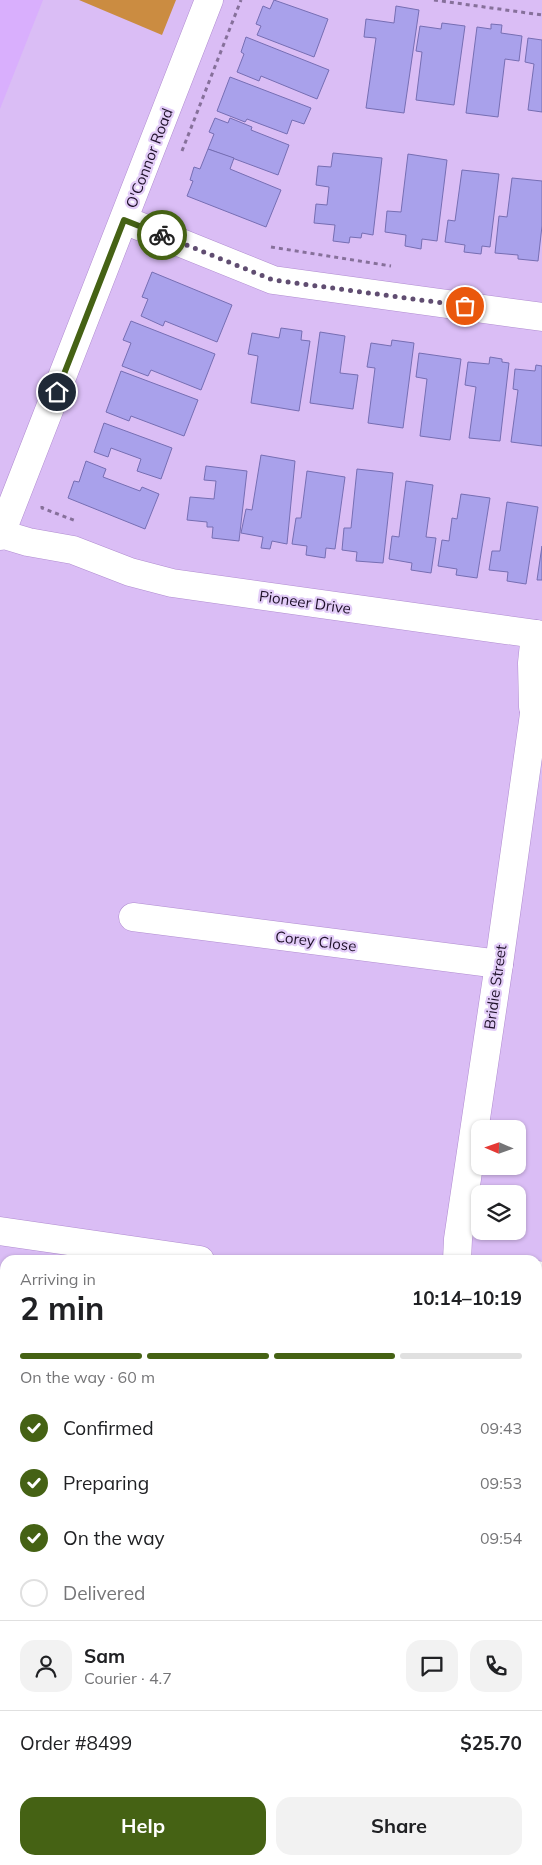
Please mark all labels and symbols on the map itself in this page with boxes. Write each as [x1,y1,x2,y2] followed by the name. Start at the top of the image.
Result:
[121,105,177,211] street label: O'Connor Road
[137,210,187,260] courier
[444,285,486,327] pin
[36,371,78,413] pin
[258,586,352,618] street label: Pioneer Drive
[274,927,358,955] street label: Corey Close
[480,943,510,1031] street label: Bridie Street
[471,1120,526,1175] north arrow

